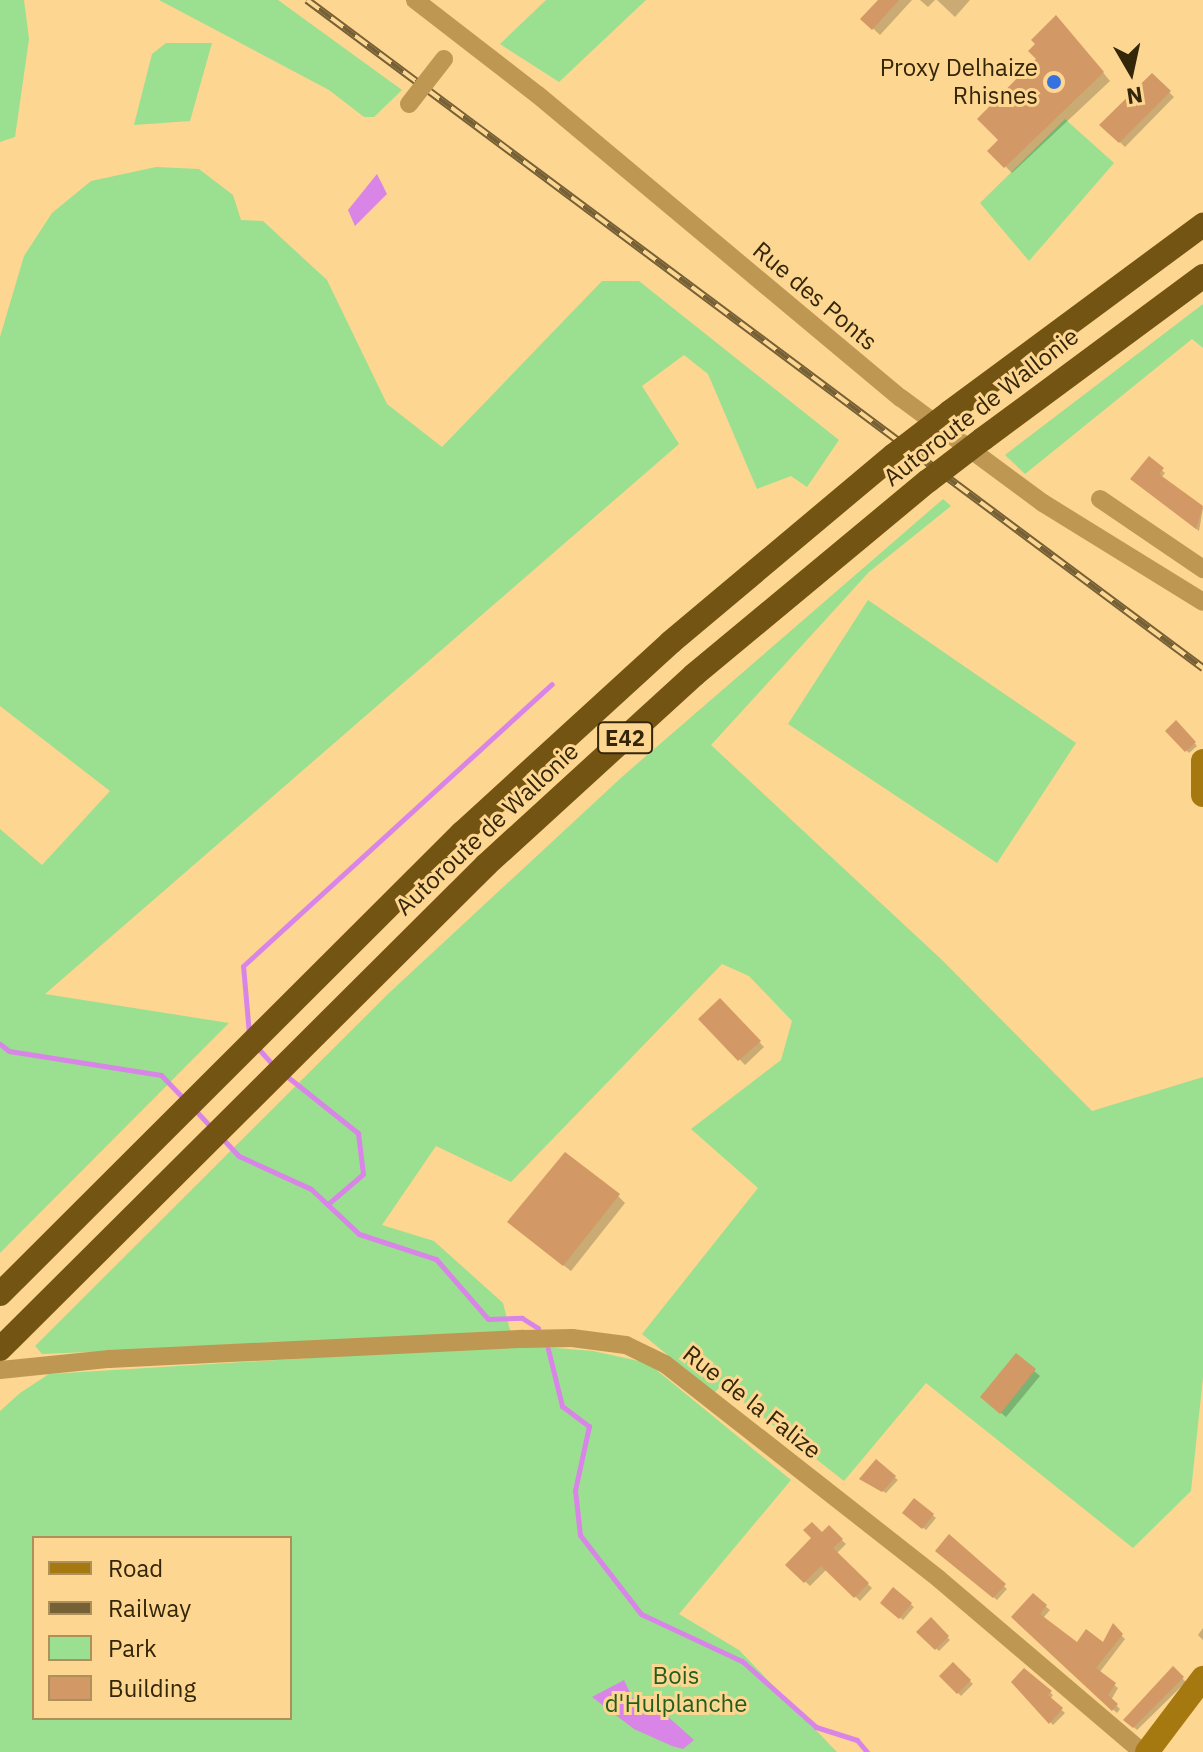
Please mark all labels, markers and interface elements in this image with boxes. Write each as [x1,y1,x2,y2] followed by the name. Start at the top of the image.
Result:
[1091,32,1171,112] north arrow
[880,54,1038,110] place label: Proxy Delhaize Rhisnes
[1045,73,1063,91] marker: Proxy Delhaize Rhisnes
[1125,81,1145,112] text: N
[747,236,883,356] street label: Rue des Ponts
[878,322,1084,492] street label: Autoroute de Wallonie
[597,720,653,756] road number: E42
[390,737,584,921] street label: Autoroute de Wallonie
[677,1339,827,1465] street label: Rue de la Falize
[32,1536,292,1720] legend
[108,1552,163,1584] text: Road
[108,1592,191,1624] text: Railway
[108,1632,157,1664] text: Park
[605,1662,747,1718] park label: Bois d'Hulplanche
[108,1672,196,1704] text: Building

